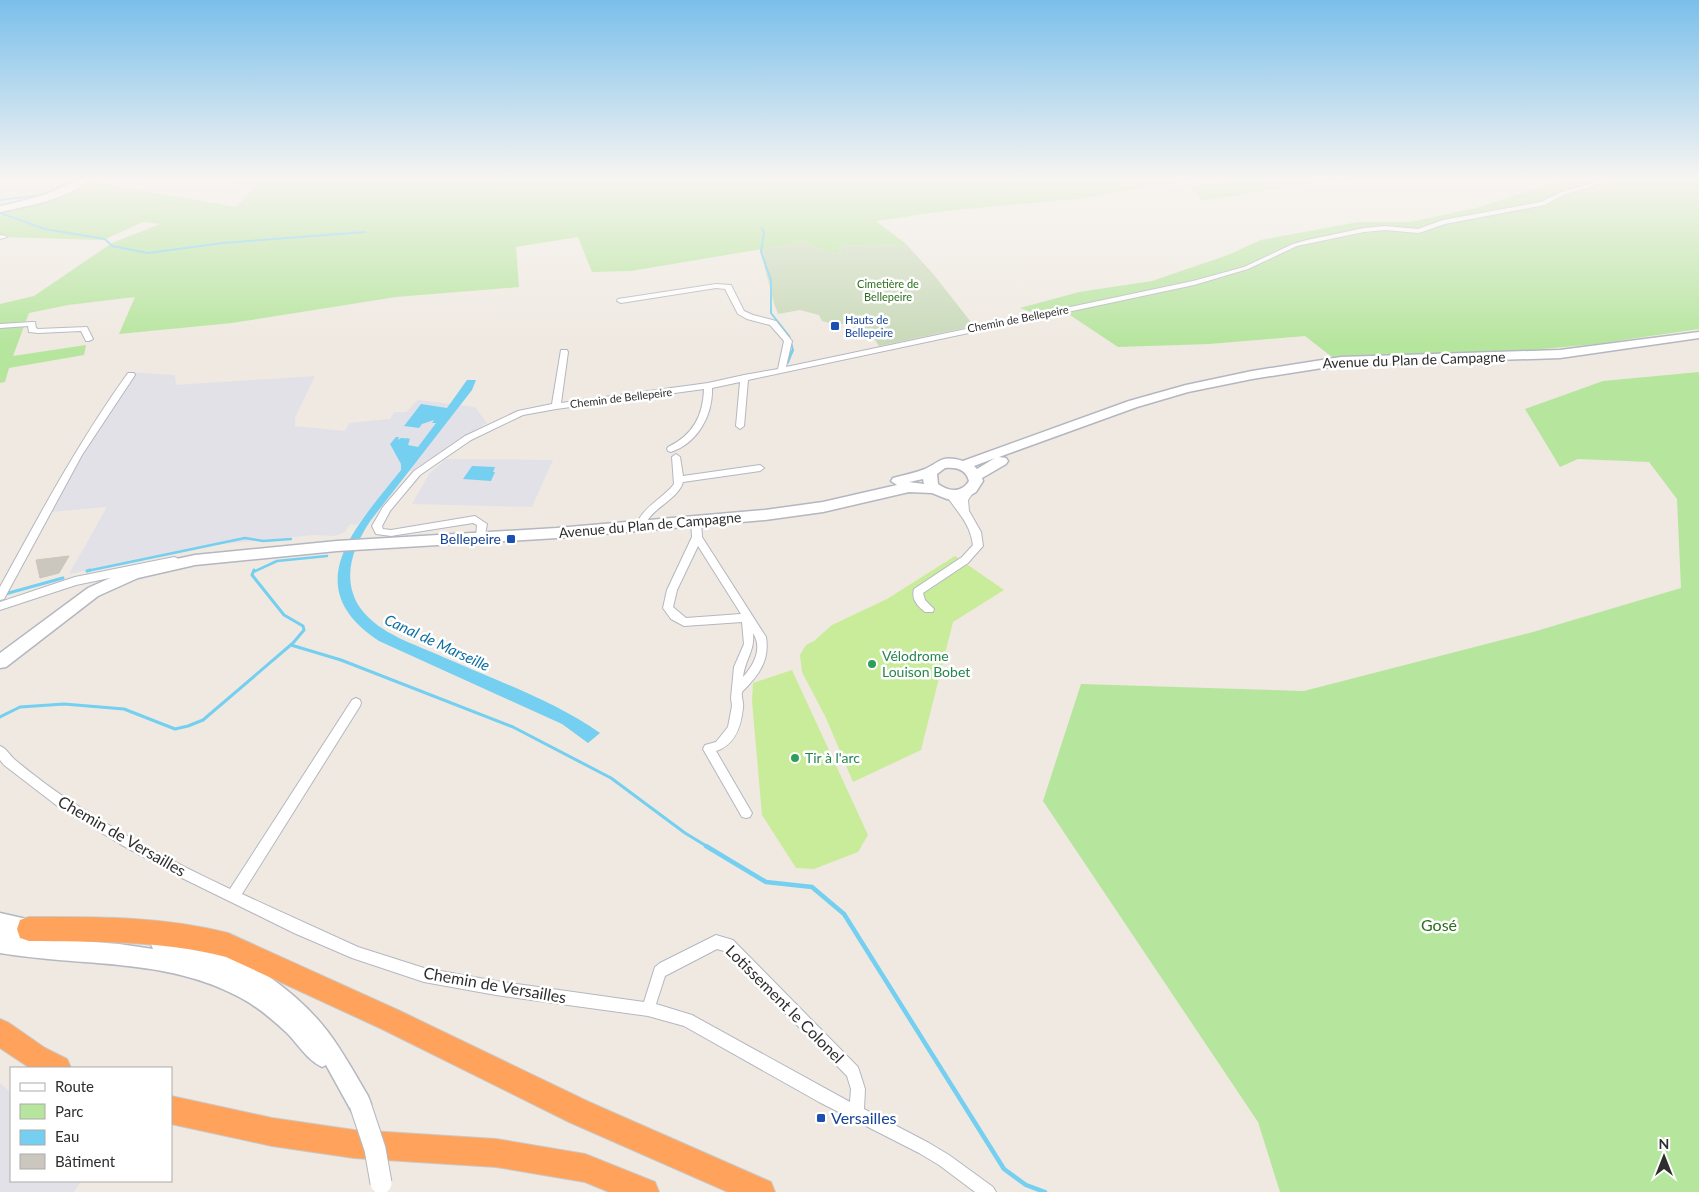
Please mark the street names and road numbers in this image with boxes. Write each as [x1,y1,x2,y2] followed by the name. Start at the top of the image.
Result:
[966,302,1070,335] street label: Chemin de Bellepeire
[1322,348,1506,371] street label: Avenue du Plan de Campagne
[569,385,673,410] street label: Chemin de Bellepeire
[558,508,742,541] street label: Avenue du Plan de Campagne
[55,791,190,880] street label: Chemin de Versailles
[722,941,848,1067] street label: Lotissement le Colonel
[422,963,568,1006] street label: Chemin de Versailles

